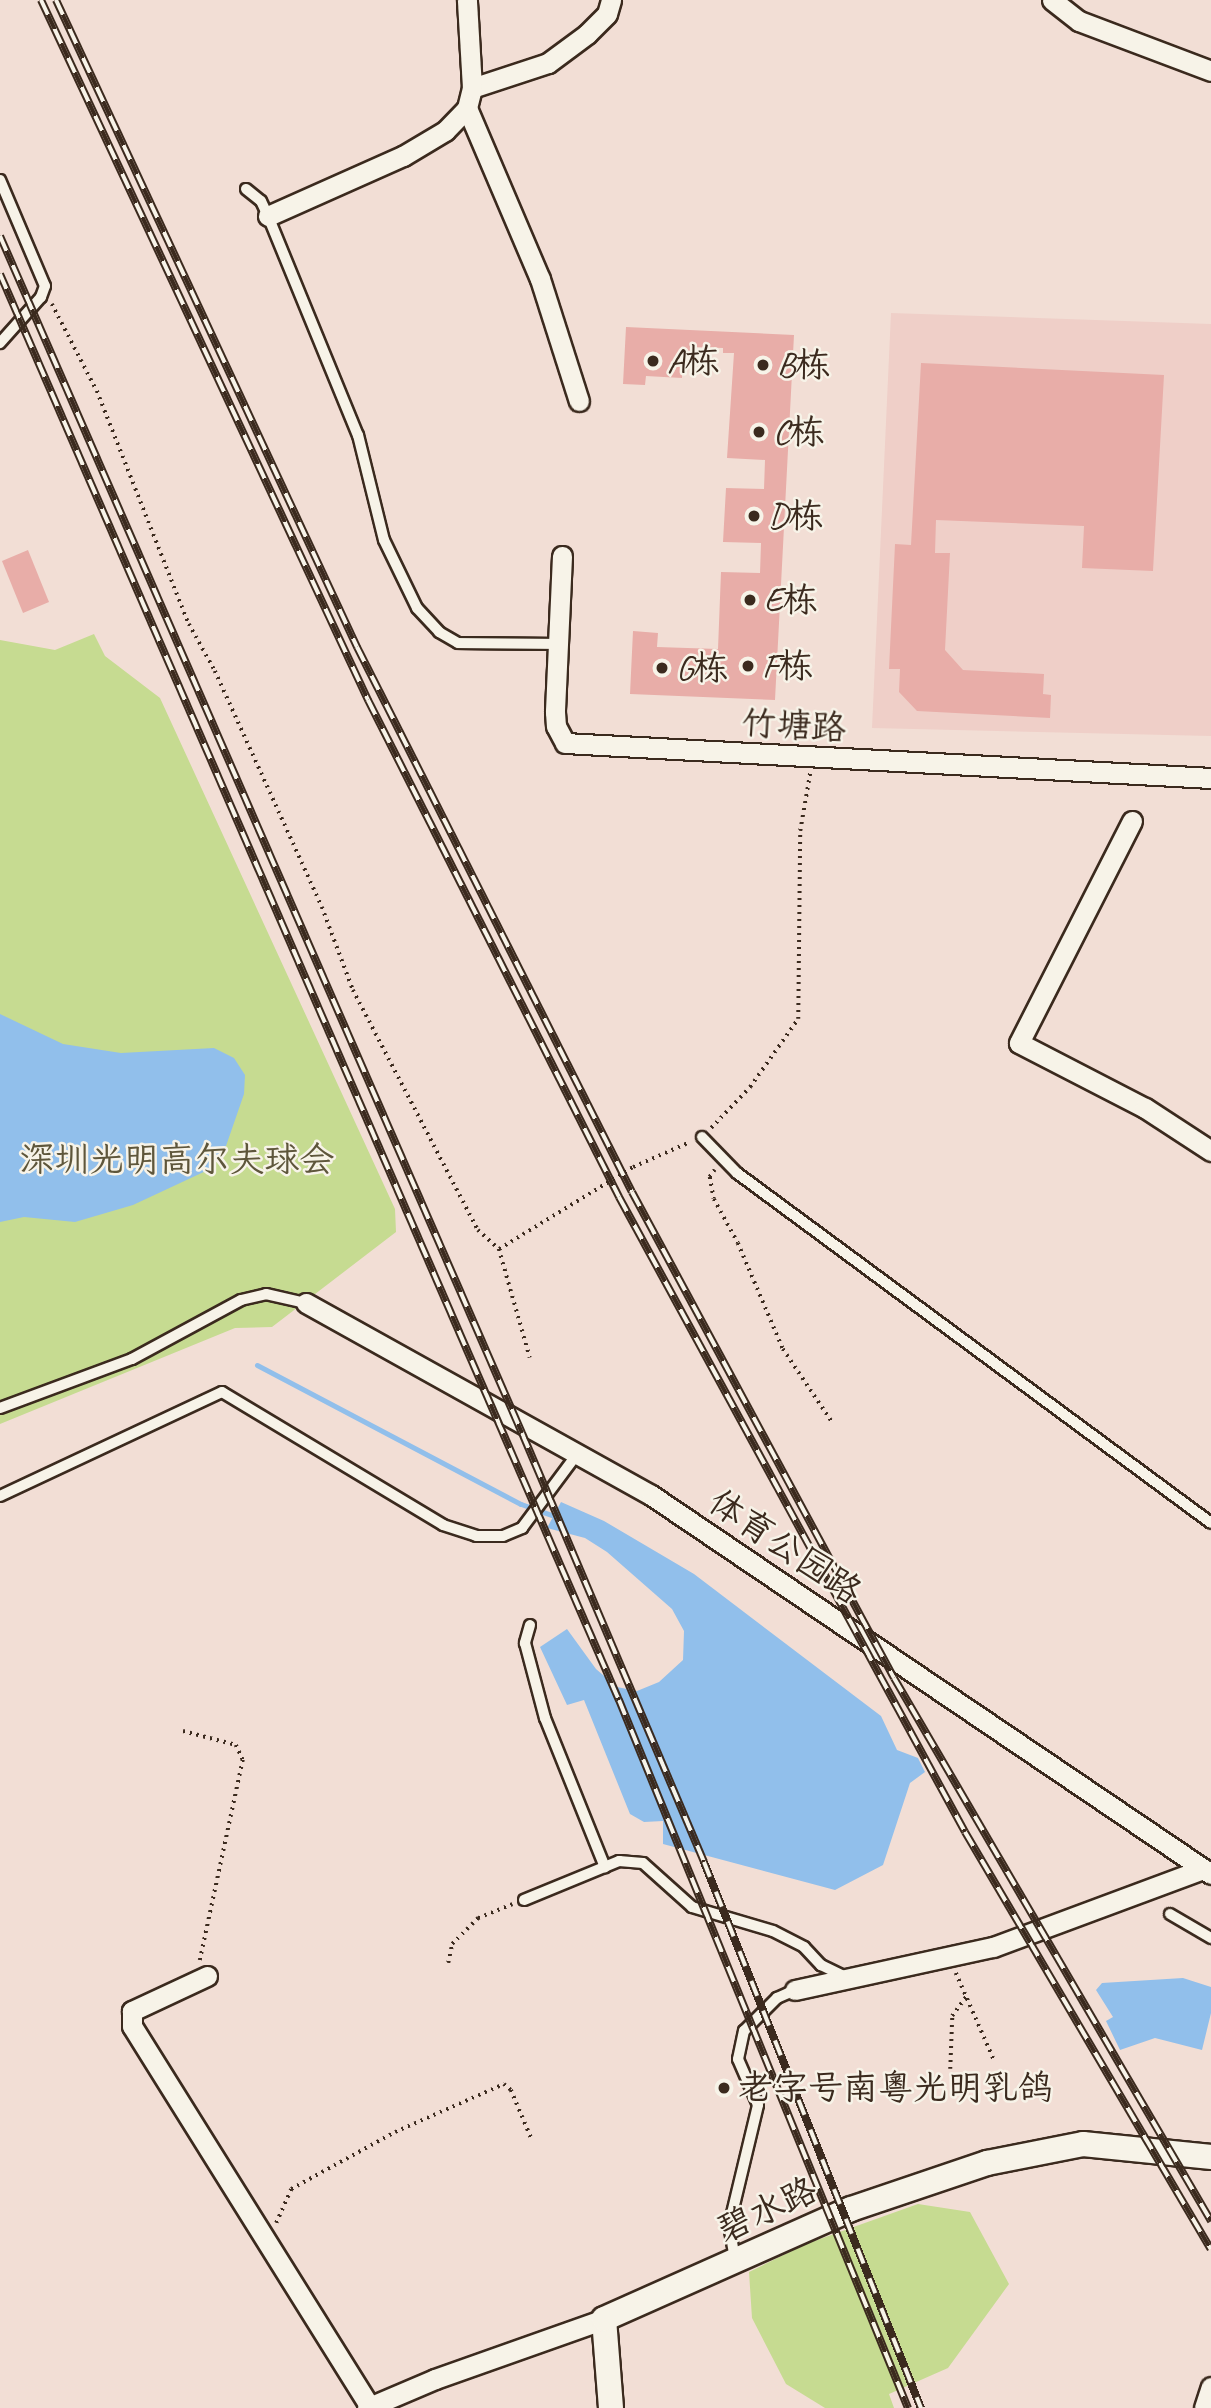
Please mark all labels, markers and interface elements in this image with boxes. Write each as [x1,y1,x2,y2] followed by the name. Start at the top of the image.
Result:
[667,340,720,382] place label: A栋
[777,344,830,386] place label: B栋
[645,353,661,369] marker: A栋
[755,357,771,373] marker: B栋
[773,411,825,453] place label: C栋
[751,424,767,440] marker: C栋
[768,495,823,537] place label: D栋
[746,508,762,524] marker: D栋
[764,579,818,621] place label: E栋
[742,592,758,608] marker: E栋
[762,645,813,687] place label: F栋
[676,647,728,689] place label: G栋
[740,658,756,674] marker: F栋
[654,660,670,676] marker: G栋
[740,702,848,750] street label: 竹塘路
[20,1139,334,1181] park label: 深圳光明高尔夫球会
[701,1481,869,1613] street label: 体育公园路
[738,2067,1053,2109] place label: 老字号南粤光明乳鸽
[716,2080,732,2096] marker: 老字号南粤光明乳鸽
[711,2169,823,2251] street label: 碧水路

